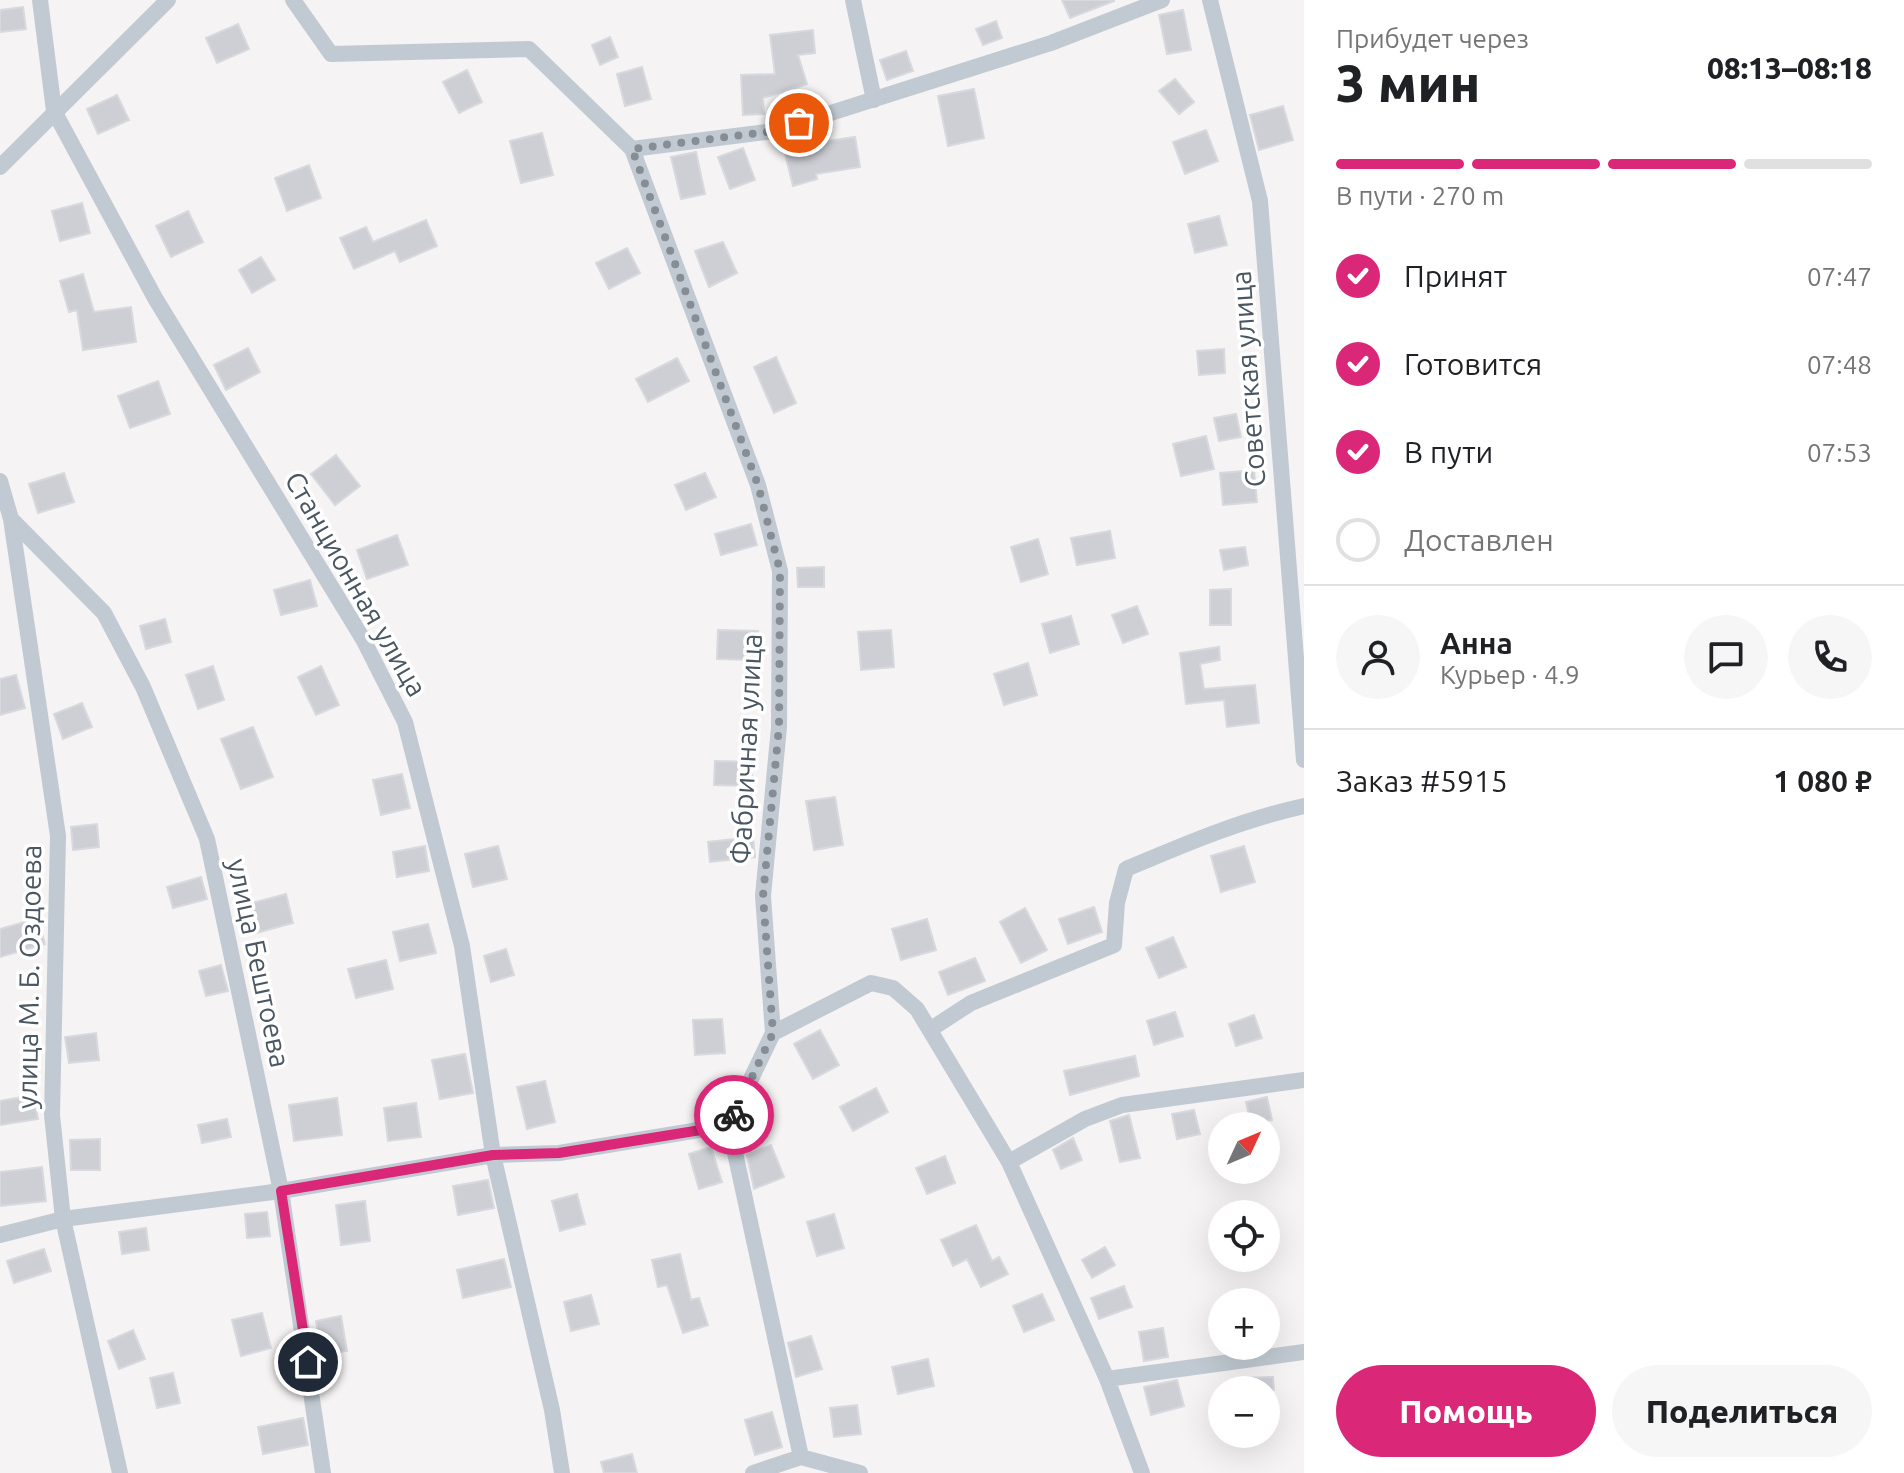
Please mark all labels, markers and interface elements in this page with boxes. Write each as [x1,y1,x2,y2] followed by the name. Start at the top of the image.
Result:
[1336,24,1529,53] text: Прибудет через
[1707,51,1872,85] text: 08:13–08:18
[1336,54,1480,112] text: 3 мин
[765,89,833,157] pin
[777,101,821,145] icon: bag
[1336,181,1504,210] text: В пути · 270 m
[1336,254,1380,298] icon: check
[1404,259,1507,293] text: Принят
[1807,262,1872,291] text: 07:47
[1224,270,1271,488] street label: Советская улица
[1336,342,1380,386] icon: check
[1404,347,1542,381] text: Готовится
[1807,350,1872,379] text: 07:48
[1336,430,1380,474] icon: check
[1404,435,1493,469] text: В пути
[1807,438,1872,467] text: 07:53
[279,466,433,702] street label: Станционная улица
[1404,523,1554,557] text: Доставлен
[1336,615,1420,699] button: person
[1684,615,1768,699] button: chat
[1788,615,1872,699] button: phone
[1440,626,1513,660] text: Анна
[724,633,767,865] street label: Фабричная улица
[1440,660,1580,689] text: Курьер · 4.9
[1336,764,1508,798] text: Заказ #5915
[1773,764,1872,798] text: 1 080 ₽
[11,845,46,1109] street label: улица М. Б. Оздоева
[222,856,297,1070] street label: улица Бештоева
[694,1075,774,1155] courier
[712,1093,756,1137] icon: bike
[1208,1112,1280,1184] north arrow
[1208,1112,1280,1448] map controls
[1208,1200,1280,1272] button: locate
[1208,1288,1280,1360] button: +
[274,1328,342,1396] pin
[286,1340,330,1384] icon: home
[1336,1365,1596,1457] button: Помощь
[1612,1365,1872,1457] button: Поделиться
[1208,1376,1280,1448] button: −

